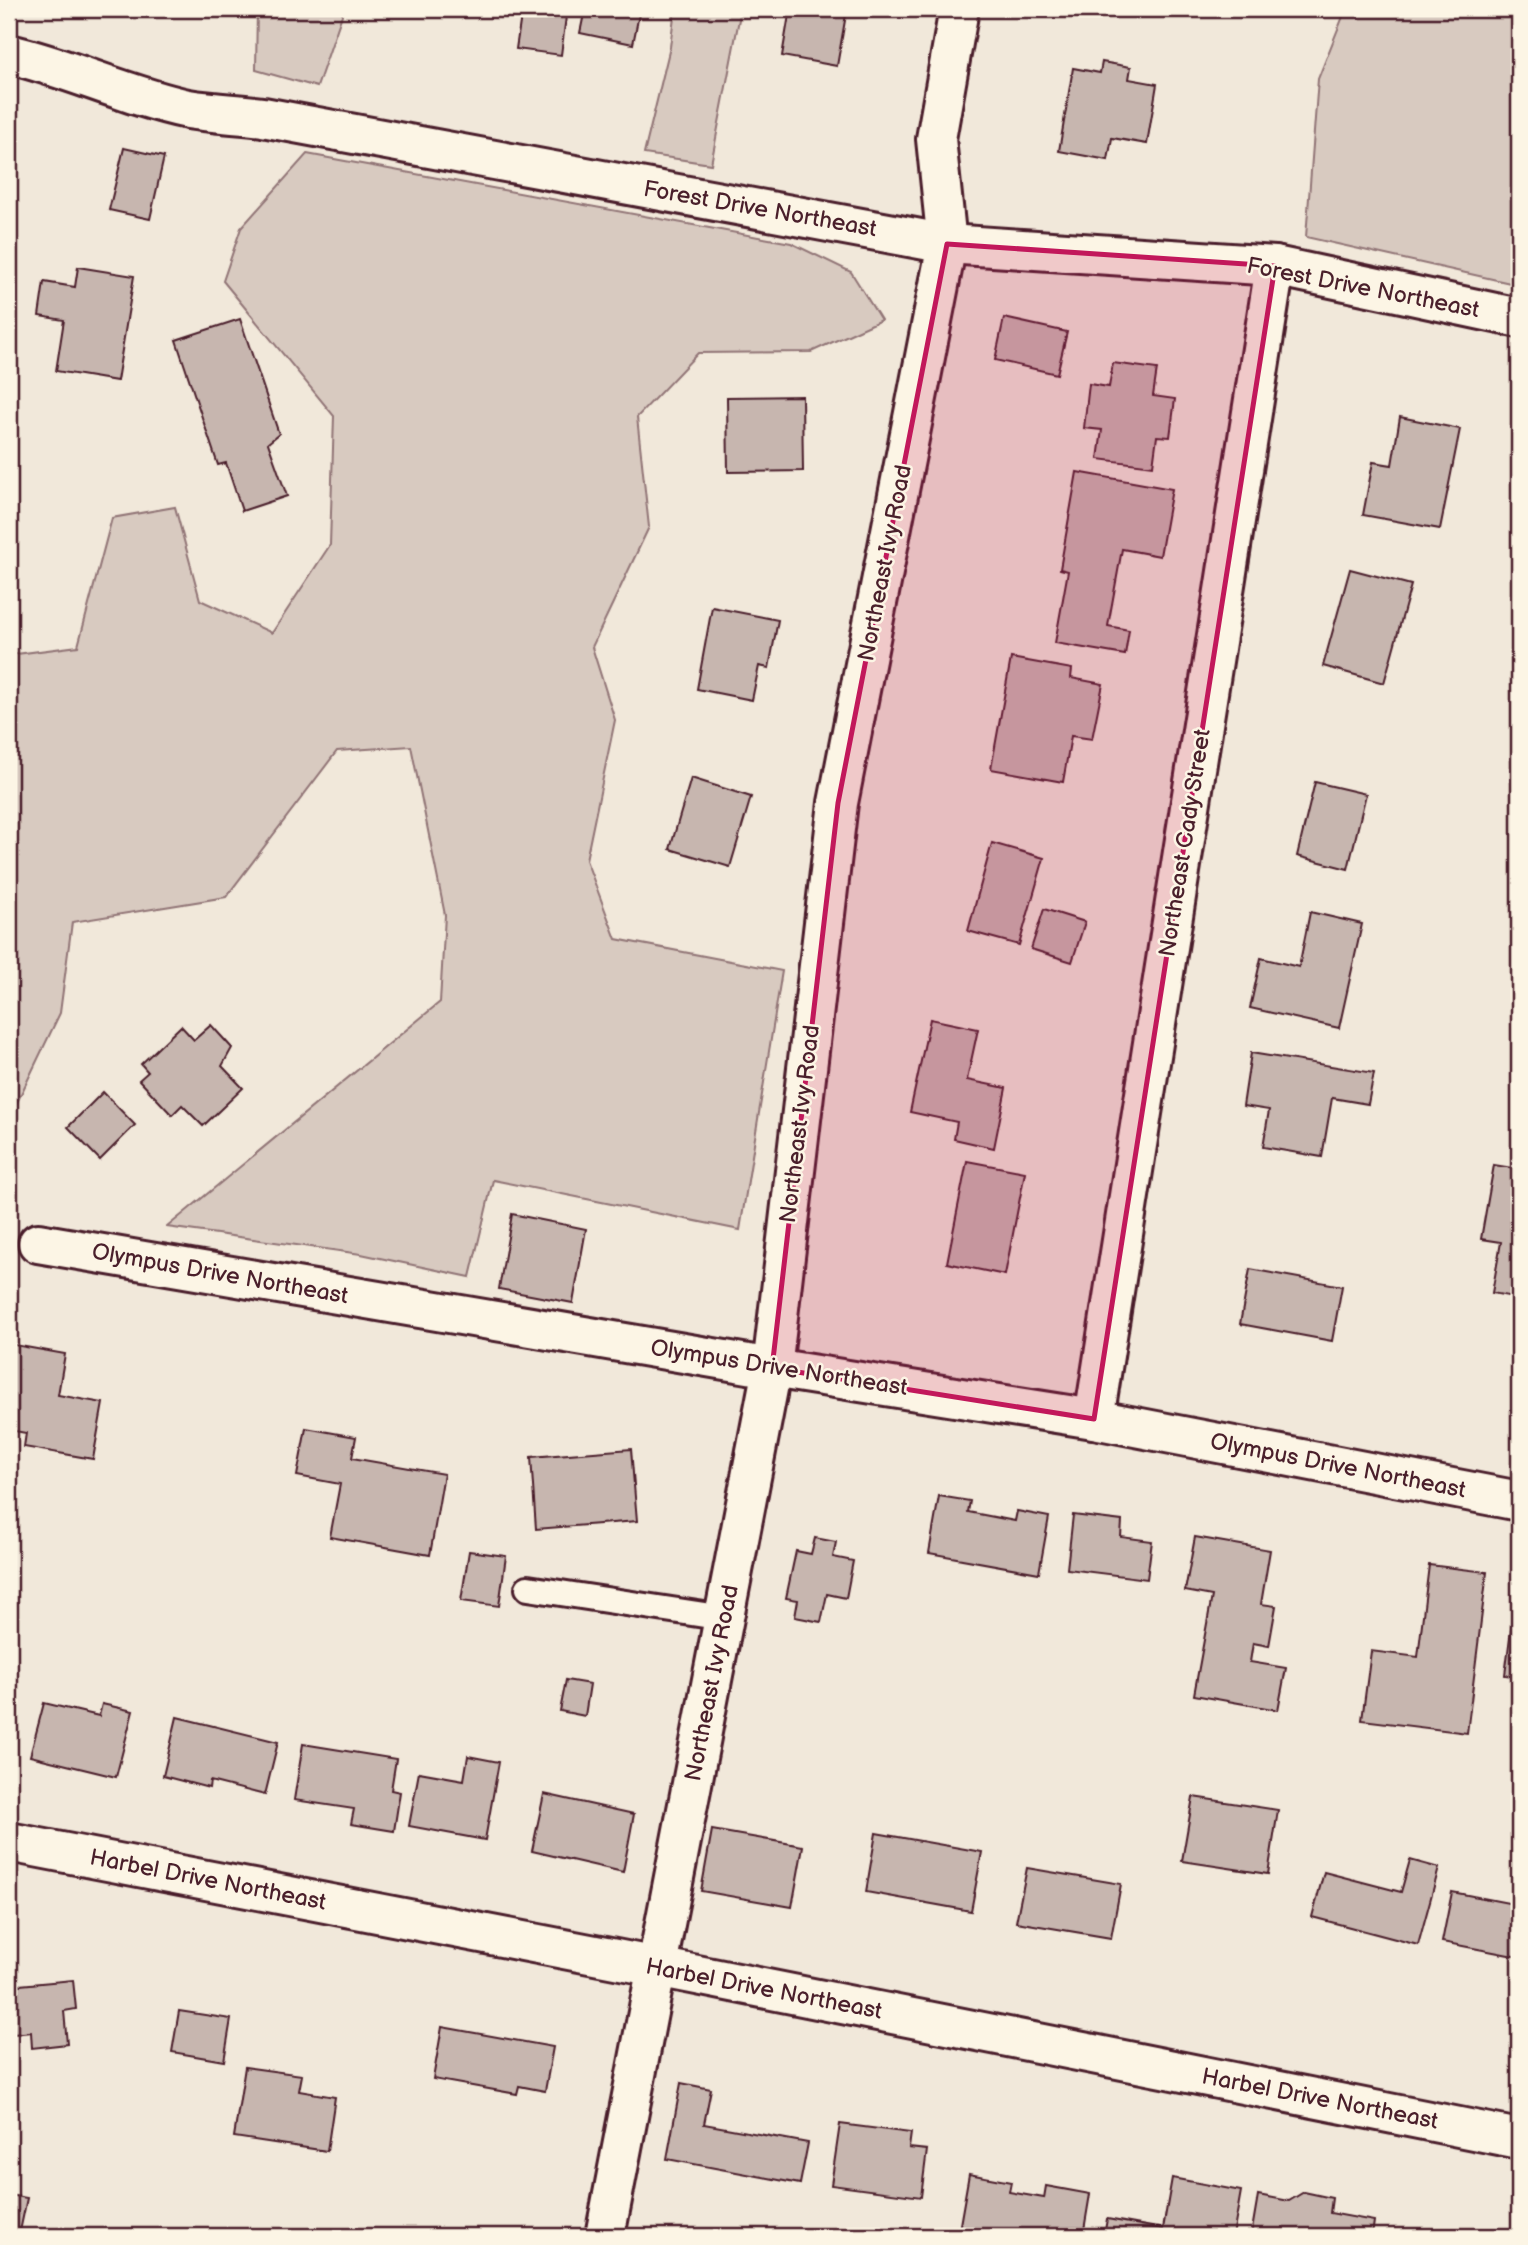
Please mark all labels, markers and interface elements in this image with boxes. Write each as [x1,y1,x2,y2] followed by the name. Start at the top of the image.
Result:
[641,175,879,243] street label: Forest Drive Northeast
[1244,252,1482,324] street label: Forest Drive Northeast
[852,462,918,664] street label: Northeast Ivy Road
[1153,727,1217,959] street label: Northeast Cady Street
[774,1023,826,1225] street label: Northeast Ivy Road
[90,1238,350,1310] street label: Olympus Drive Northeast
[649,1334,909,1402] street label: Olympus Drive Northeast
[1208,1427,1468,1505] street label: Olympus Drive Northeast
[679,1582,745,1784] street label: Northeast Ivy Road
[87,1843,329,1917] street label: Harbel Drive Northeast
[643,1952,885,2026] street label: Harbel Drive Northeast
[1199,2062,1441,2136] street label: Harbel Drive Northeast

